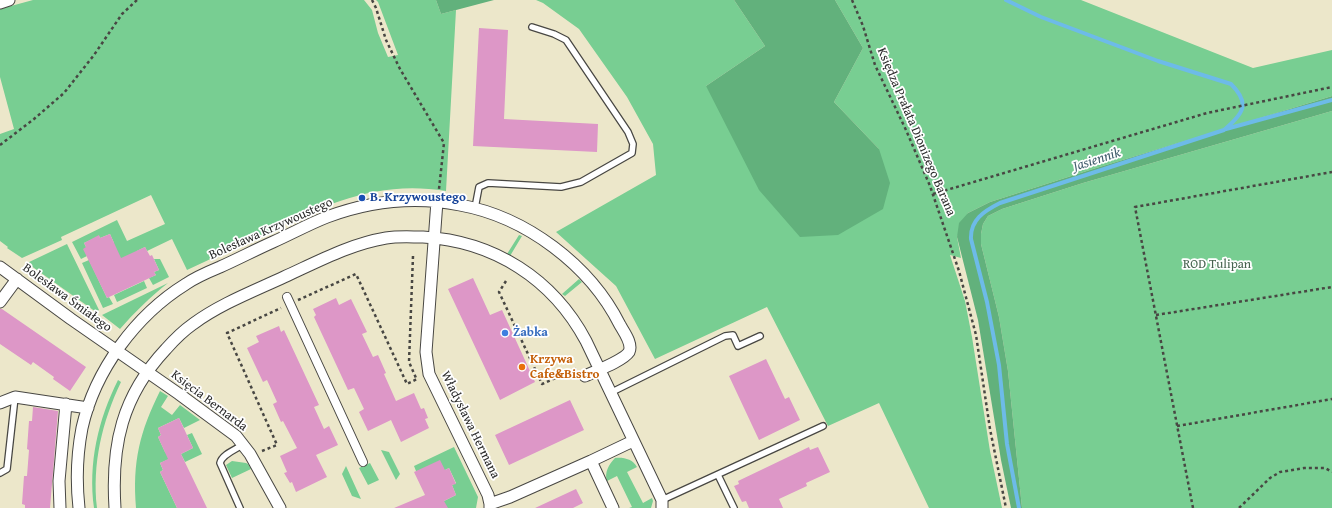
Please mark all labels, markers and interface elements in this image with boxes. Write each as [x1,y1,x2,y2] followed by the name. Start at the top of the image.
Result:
[873,45,959,219] street label: Księdza Prałata Dionizego Barana
[1071,144,1123,176] water label: Jasiennik
[370,190,466,206] place label: B. Krzywoustego
[357,193,367,203] marker: B. Krzywoustego
[207,195,335,263] street label: Bolesława Krzywoustego
[1183,257,1251,273] park label: ROD Tulipan
[19,260,115,336] street label: Bolesława Śmiałego
[513,325,548,341] place label: Żabka
[500,328,510,338] marker: Żabka
[530,352,599,383] place label: Krzywa Cafe&Bistro
[517,362,527,372] marker: Krzywa Cafe&Bistro
[168,367,250,435] street label: Księcia Bernarda
[437,369,503,481] street label: Władysława Hermana

